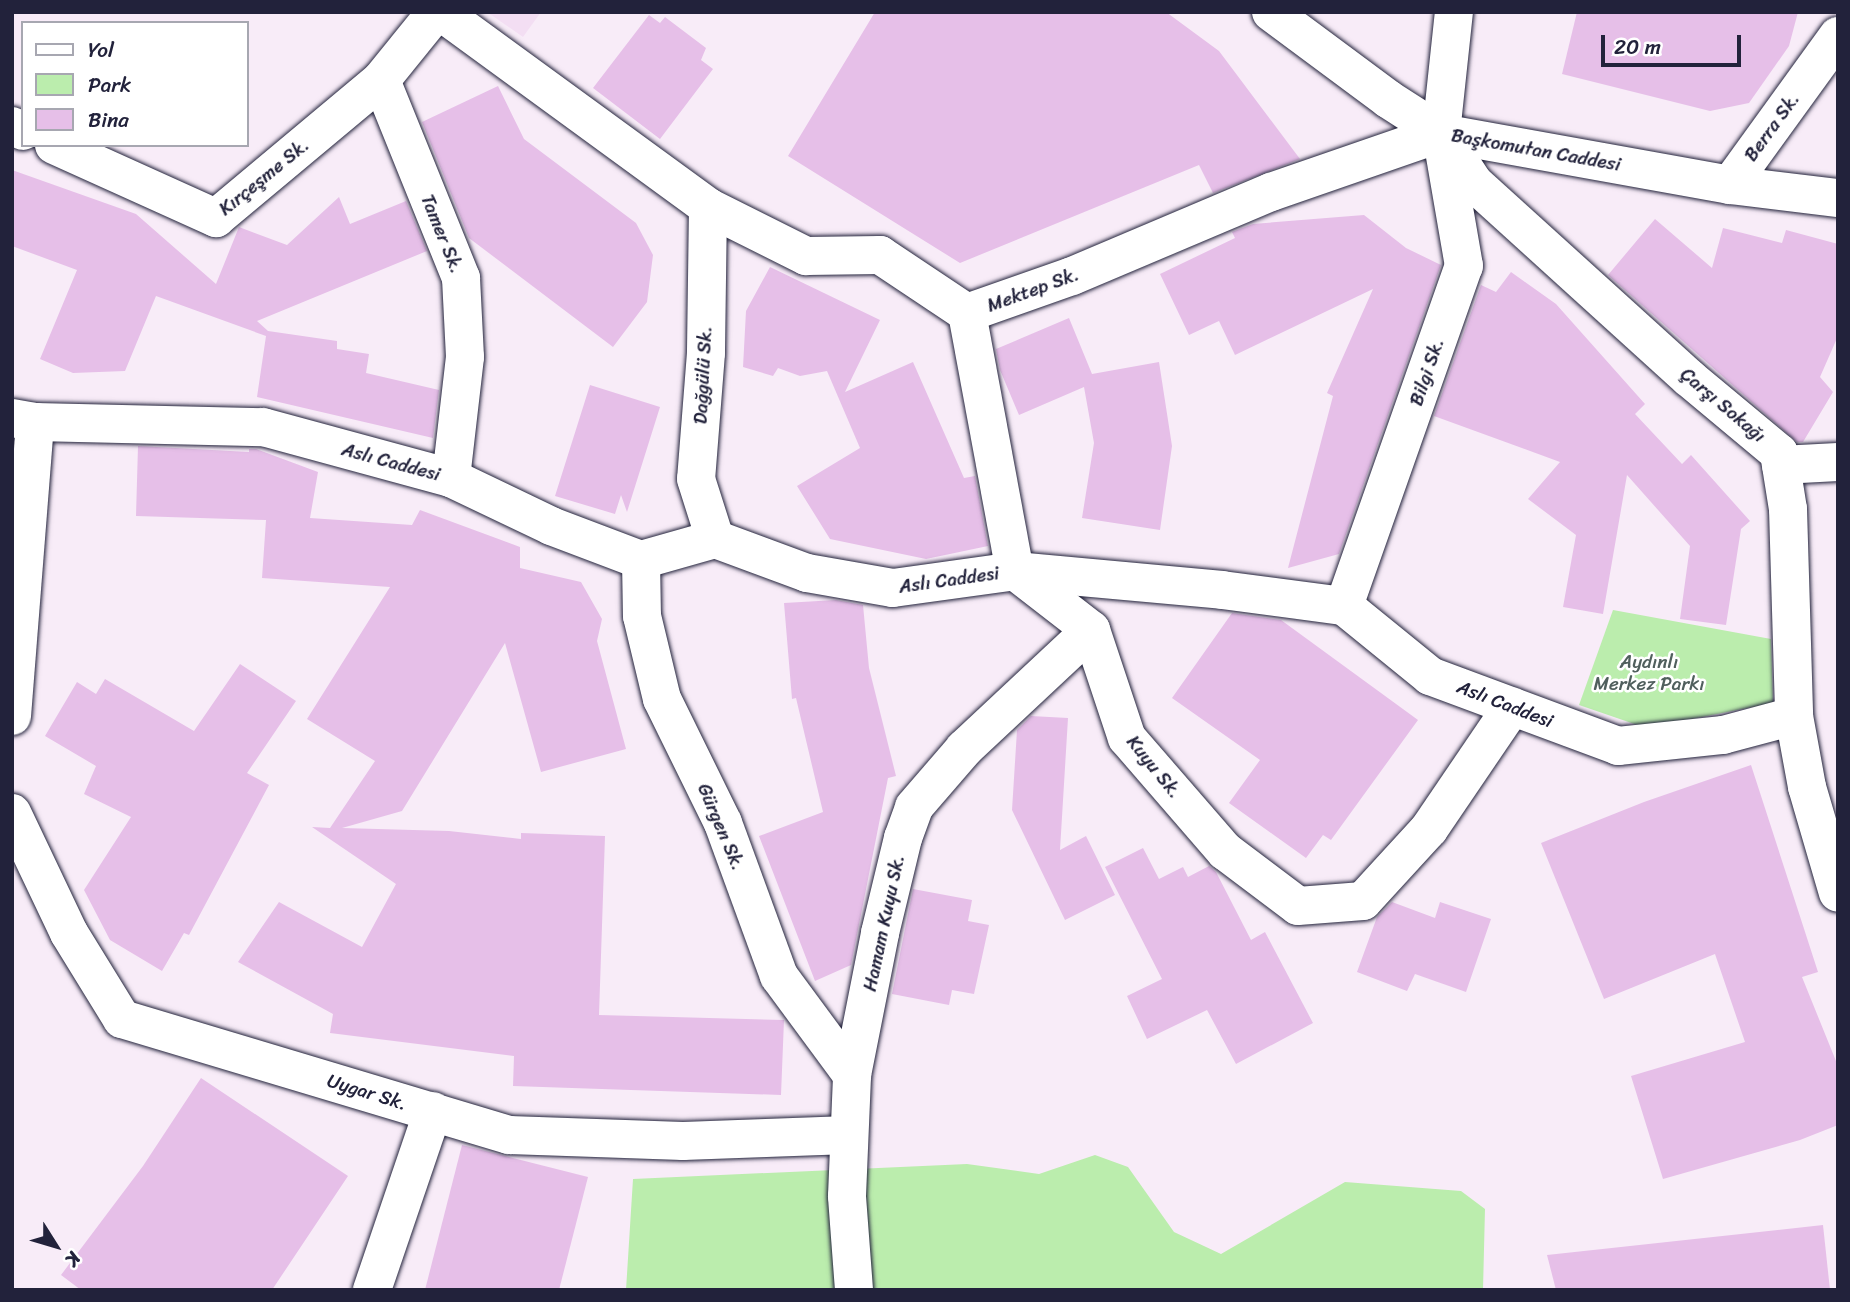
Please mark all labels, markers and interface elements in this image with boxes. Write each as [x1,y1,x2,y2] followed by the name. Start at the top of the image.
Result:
[21,21,248,147] legend
[1605,21,1745,65] scale bar
[1614,28,1661,66] text: 20 m
[88,31,114,69] text: Yol
[88,66,131,104] text: Park
[1739,88,1805,166] street label: Berra Sk.
[88,101,129,139] text: Bina
[1450,124,1622,176] street label: Başkomutan Caddesi
[214,134,314,220] street label: Kırçeşme Sk.
[416,191,468,277] street label: Tamer Sk.
[984,263,1082,317] street label: Mektep Sk.
[689,325,717,425] street label: Dağgülü Sk.
[1405,335,1449,409] street label: Bilgi Sk.
[1676,363,1770,447] street label: Çarşı Sokağı
[339,438,443,486] street label: Aslı Caddesi
[897,562,1001,598] street label: Aslı Caddesi
[1593,651,1705,695] park label: Aydınlı Merkez Parkı
[1454,675,1556,733] street label: Aslı Caddesi
[1122,731,1186,803] street label: Kuyu Sk.
[692,780,750,874] street label: Gürgen Sk.
[858,852,910,994] street label: Hamam Kuyu Sk.
[324,1069,410,1115] street label: Uygar Sk.
[21,1211,91,1281] north arrow
[57,1244,90,1273] text: K

